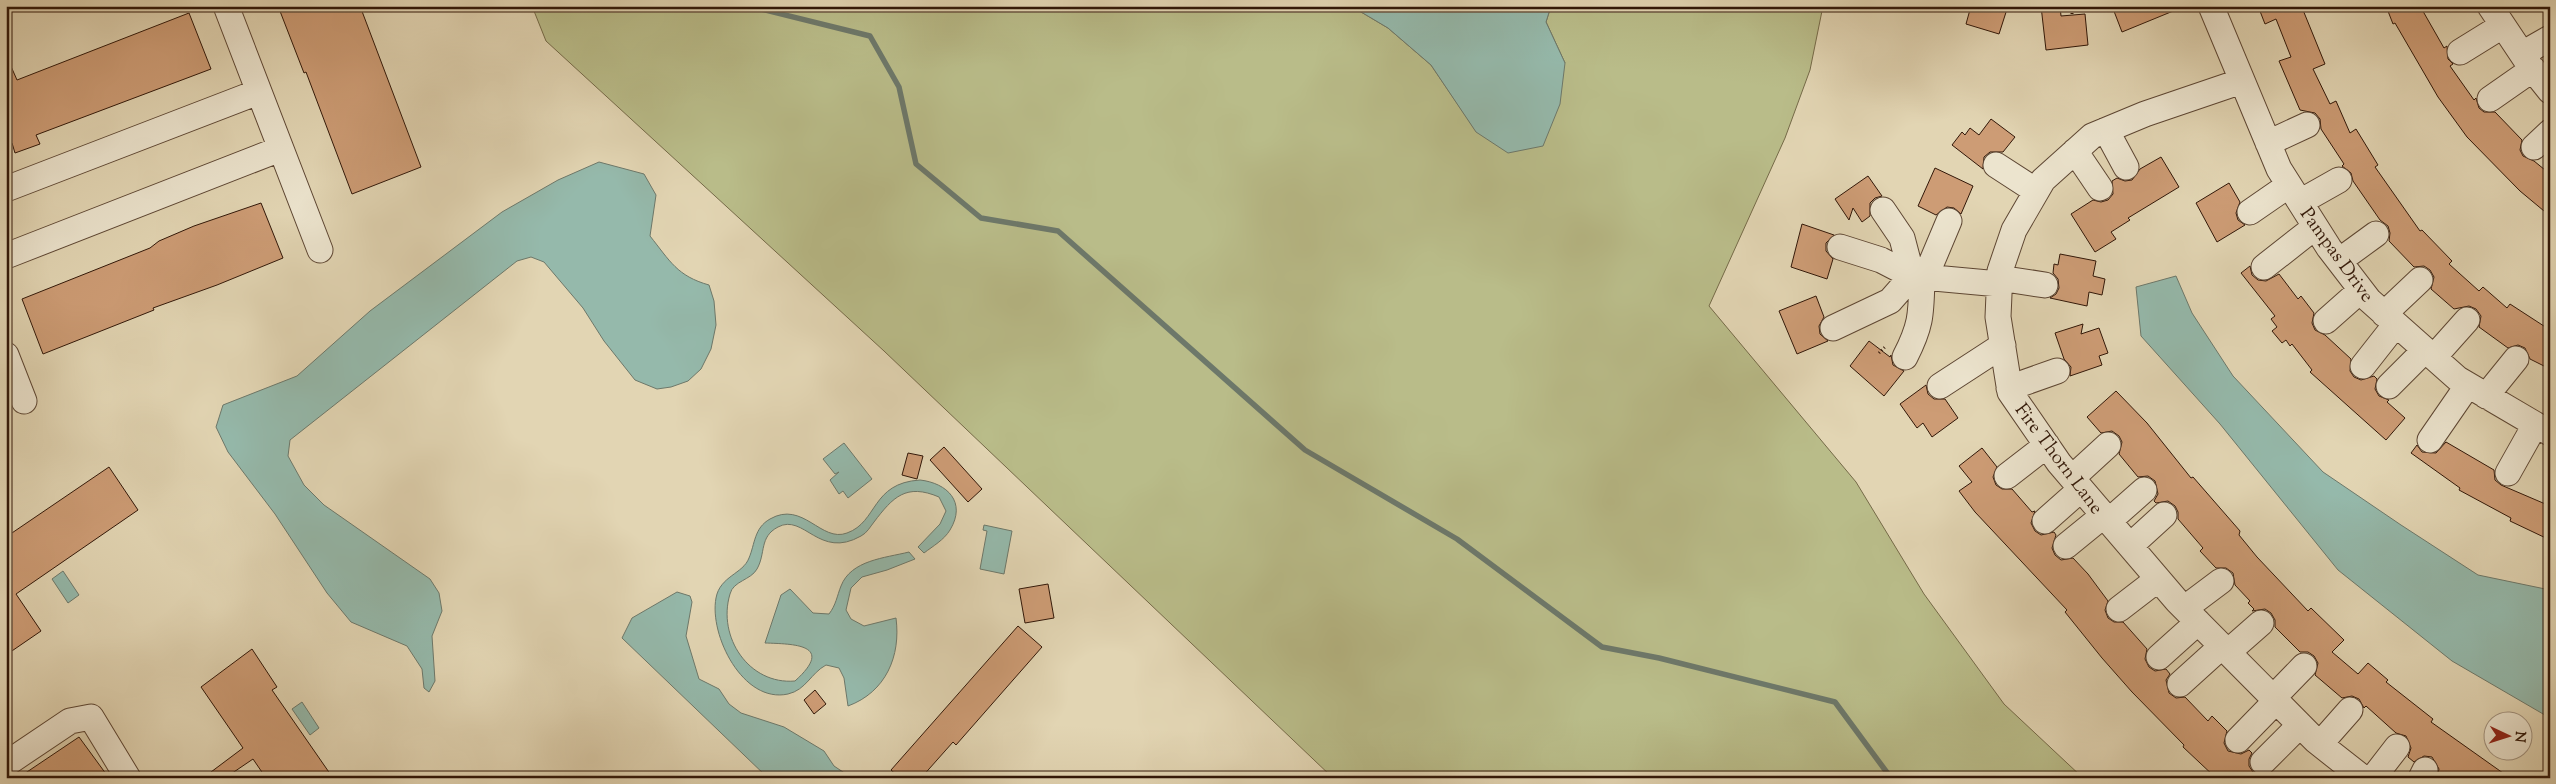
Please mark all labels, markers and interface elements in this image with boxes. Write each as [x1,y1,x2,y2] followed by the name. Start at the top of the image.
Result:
[2292,203,2380,309] street label: Pampas Drive
[2007,398,2109,521] street label: Fire Thorn Lane
[2484,712,2534,762] north arrow
[2509,730,2529,743] text: N

